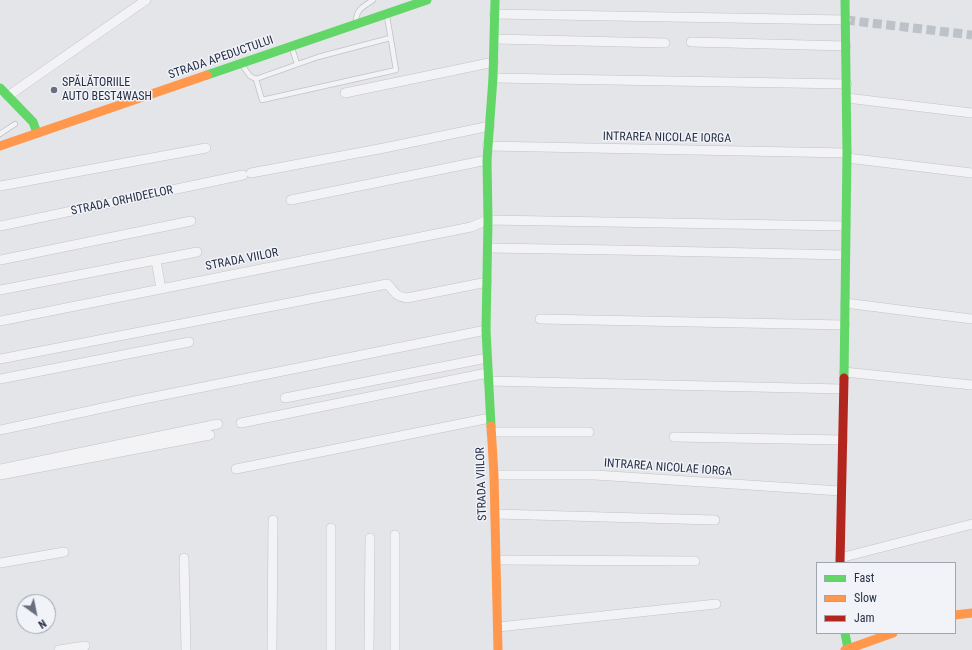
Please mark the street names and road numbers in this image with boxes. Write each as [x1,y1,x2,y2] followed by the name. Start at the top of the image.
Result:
[167,33,275,83] street label: STRADA APEDUCTULUI
[603,130,731,146] street label: INTRAREA NICOLAE IORGA
[70,183,174,219] street label: STRADA ORHIDEELOR
[204,246,280,274] street label: STRADA VIILOR
[474,447,490,521] street label: STRADA VIILOR
[603,456,733,480] street label: INTRAREA NICOLAE IORGA

